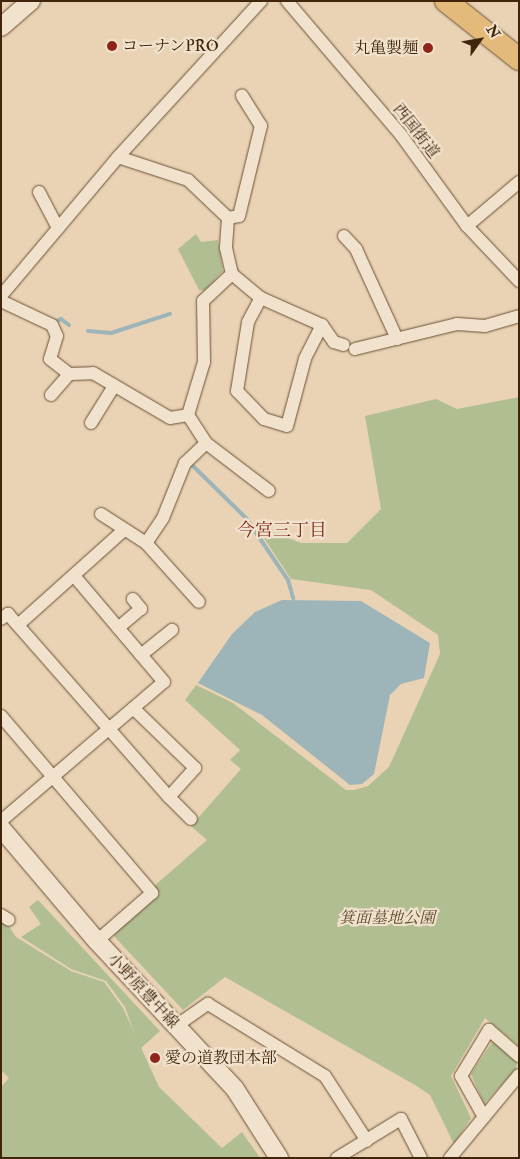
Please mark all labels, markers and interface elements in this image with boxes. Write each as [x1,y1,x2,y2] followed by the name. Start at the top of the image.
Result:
[455,15,505,65] north arrow
[483,22,504,42] text: N
[122,36,220,56] place label: コーナンPRO
[354,38,418,58] place label: 丸亀製麺
[106,40,118,52] marker: コーナンPRO
[422,42,434,54] marker: 丸亀製麺
[389,100,443,162] street label: 西国街道
[237,520,327,542] district label: 今宮三丁目
[339,908,435,928] park label: 箕面墓地公園
[103,949,183,1033] street label: 小野原豊中線
[165,1048,277,1068] place label: 愛の道教団本部
[149,1052,161,1064] marker: 愛の道教団本部

